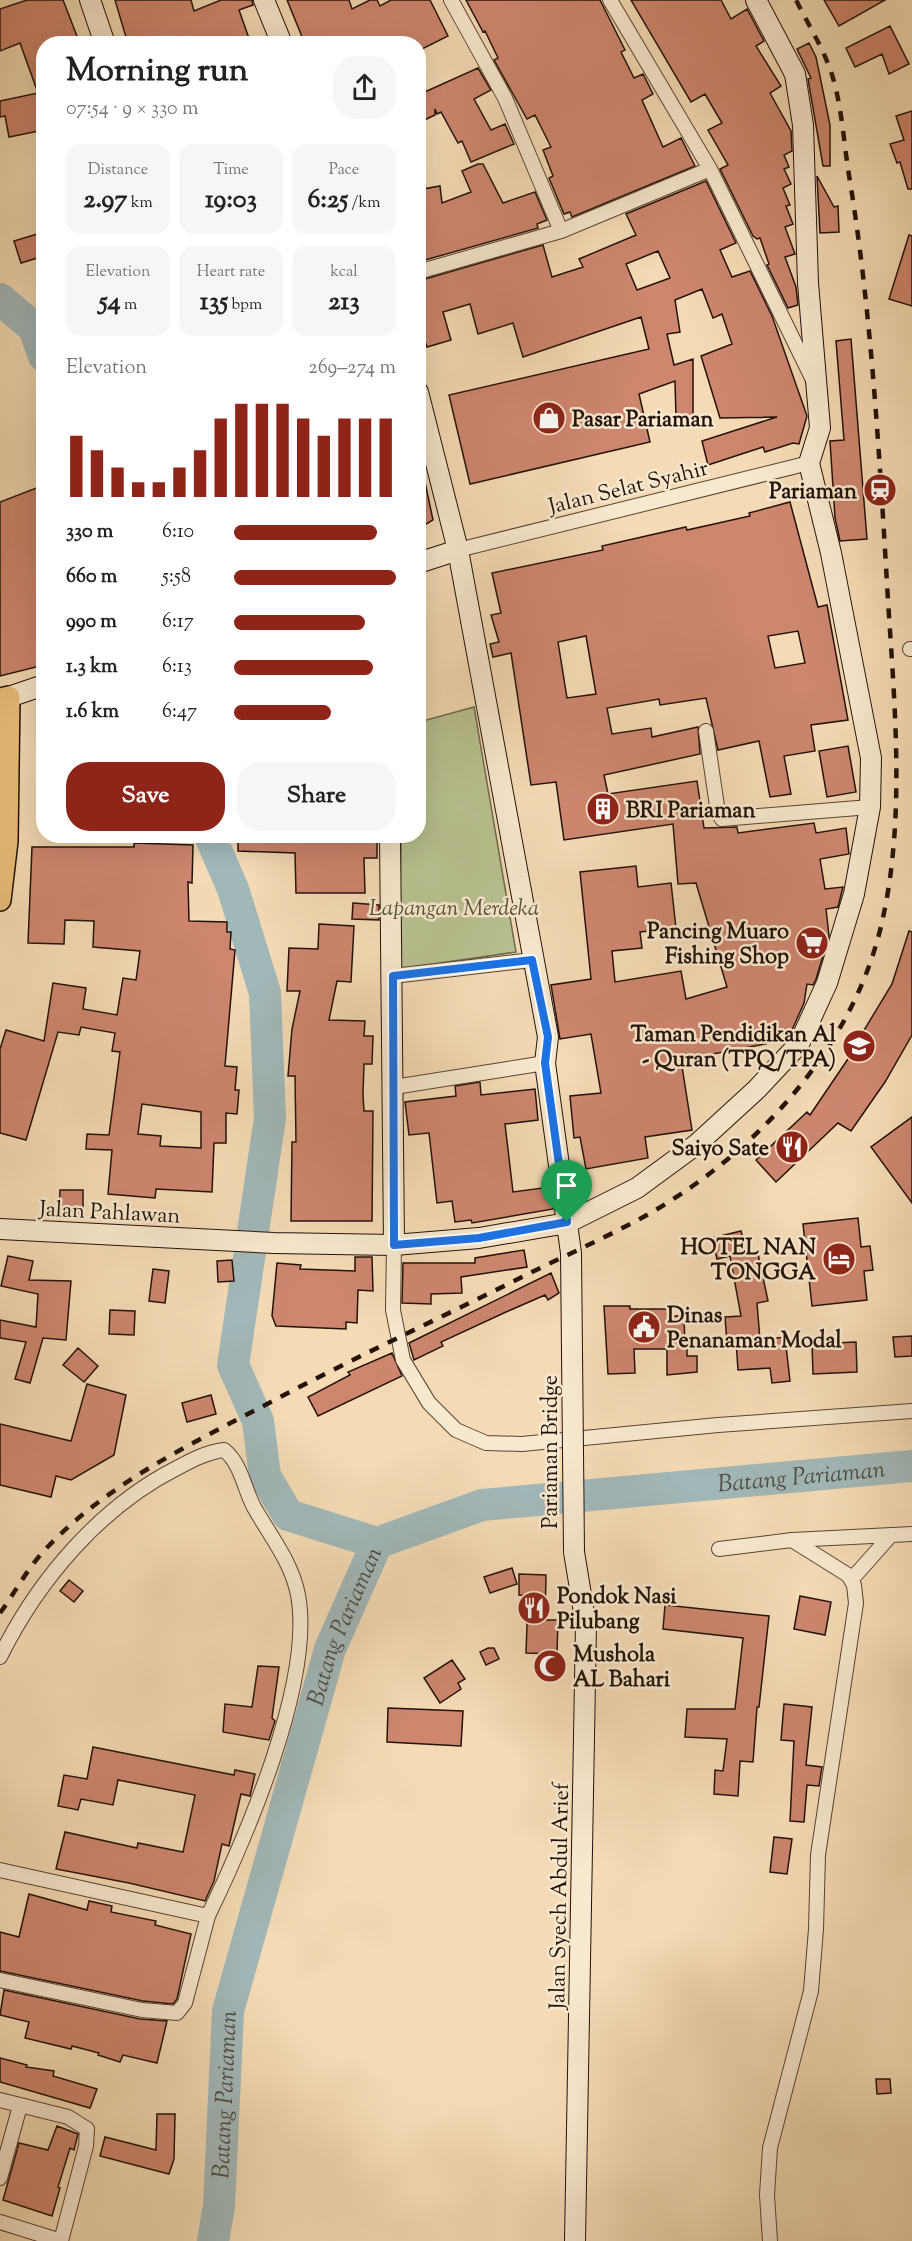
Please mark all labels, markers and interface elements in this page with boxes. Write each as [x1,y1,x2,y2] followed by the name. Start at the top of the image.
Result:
[66,48,248,96] text: Morning run
[333,56,396,119] button: share
[66,95,198,124] text: 07:54 · 9 × 330 m
[88,159,148,182] text: Distance
[213,159,249,182] text: Time
[329,159,359,182] text: Pace
[83,182,127,219] text: 2.97
[205,182,257,219] text: 19:03
[308,182,348,219] text: 6:25
[127,192,153,215] text: km
[348,192,380,215] text: /km
[86,261,150,284] text: Elevation
[197,261,265,284] text: Heart rate
[330,261,358,284] text: kcal
[99,284,121,321] text: 54
[200,284,228,321] text: 135
[328,284,360,321] text: 213
[121,294,137,317] text: m
[228,294,262,317] text: bpm
[66,354,147,383] text: Elevation
[308,354,396,383] text: 269–274 m
[531,400,567,436] shop icon: Pasar Pariaman
[572,405,714,437] place label: Pasar Pariaman
[545,454,712,524] street label: Jalan Selat Syahir
[862,472,898,508] station icon: Pariaman
[769,477,857,509] place label: Pariaman
[66,518,113,547] text: 330 m
[162,518,194,547] text: 6:10
[66,563,117,592] text: 660 m
[162,563,191,592] text: 5:58
[66,608,117,637] text: 990 m
[162,608,194,637] text: 6:17
[66,653,118,682] text: 1.3 km
[162,653,192,682] text: 6:13
[66,698,119,727] text: 1.6 km
[162,698,197,727] text: 6:47
[66,762,225,831] button: Save
[237,762,396,831] button: Share
[585,791,621,827] building icon: BRI Pariaman
[626,796,755,828] place label: BRI Pariaman
[369,894,539,926] park label: Lapangan Merdeka
[647,917,789,974] place label: Pancing Muaro Fishing Shop
[794,925,830,961] supermarket icon: Pancing Muaro Fishing Shop
[631,1020,837,1077] place label: Taman Pendidikan Al - Quran (TPQ/TPA)
[841,1028,877,1064] school or university icon: Taman Pendidikan Al - Quran (TPQ/TPA)
[774,1129,810,1165] restaurant icon: Saiyo Sate
[672,1134,769,1166] place label: Saiyo Sate
[541,1160,592,1222] pin
[550,1169,583,1202] icon: arrive
[37,1194,181,1234] street label: Jalan Pahlawan
[680,1233,816,1290] place label: HOTEL NAN TONGGA
[821,1241,857,1277] hotel icon: HOTEL NAN TONGGA
[667,1301,843,1358] place label: Dinas Penanaman Modal
[626,1309,662,1345] public building icon: Dinas Penanaman Modal
[536,1375,568,1529] street label: Pariaman Bridge
[716,1453,887,1503] water label: Batang Pariaman
[300,1542,392,1710] water label: Batang Pariaman
[557,1582,677,1639] place label: Pondok Nasi Pilubang
[516,1590,552,1626] restaurant icon: Pondok Nasi Pilubang
[573,1640,671,1697] place label: Mushola AL Bahari
[532,1648,568,1684] mosque icon: Mushola AL Bahari
[543,1781,579,2011] street label: Jalan Syech Abdul Arief
[205,2010,247,2180] water label: Batang Pariaman

